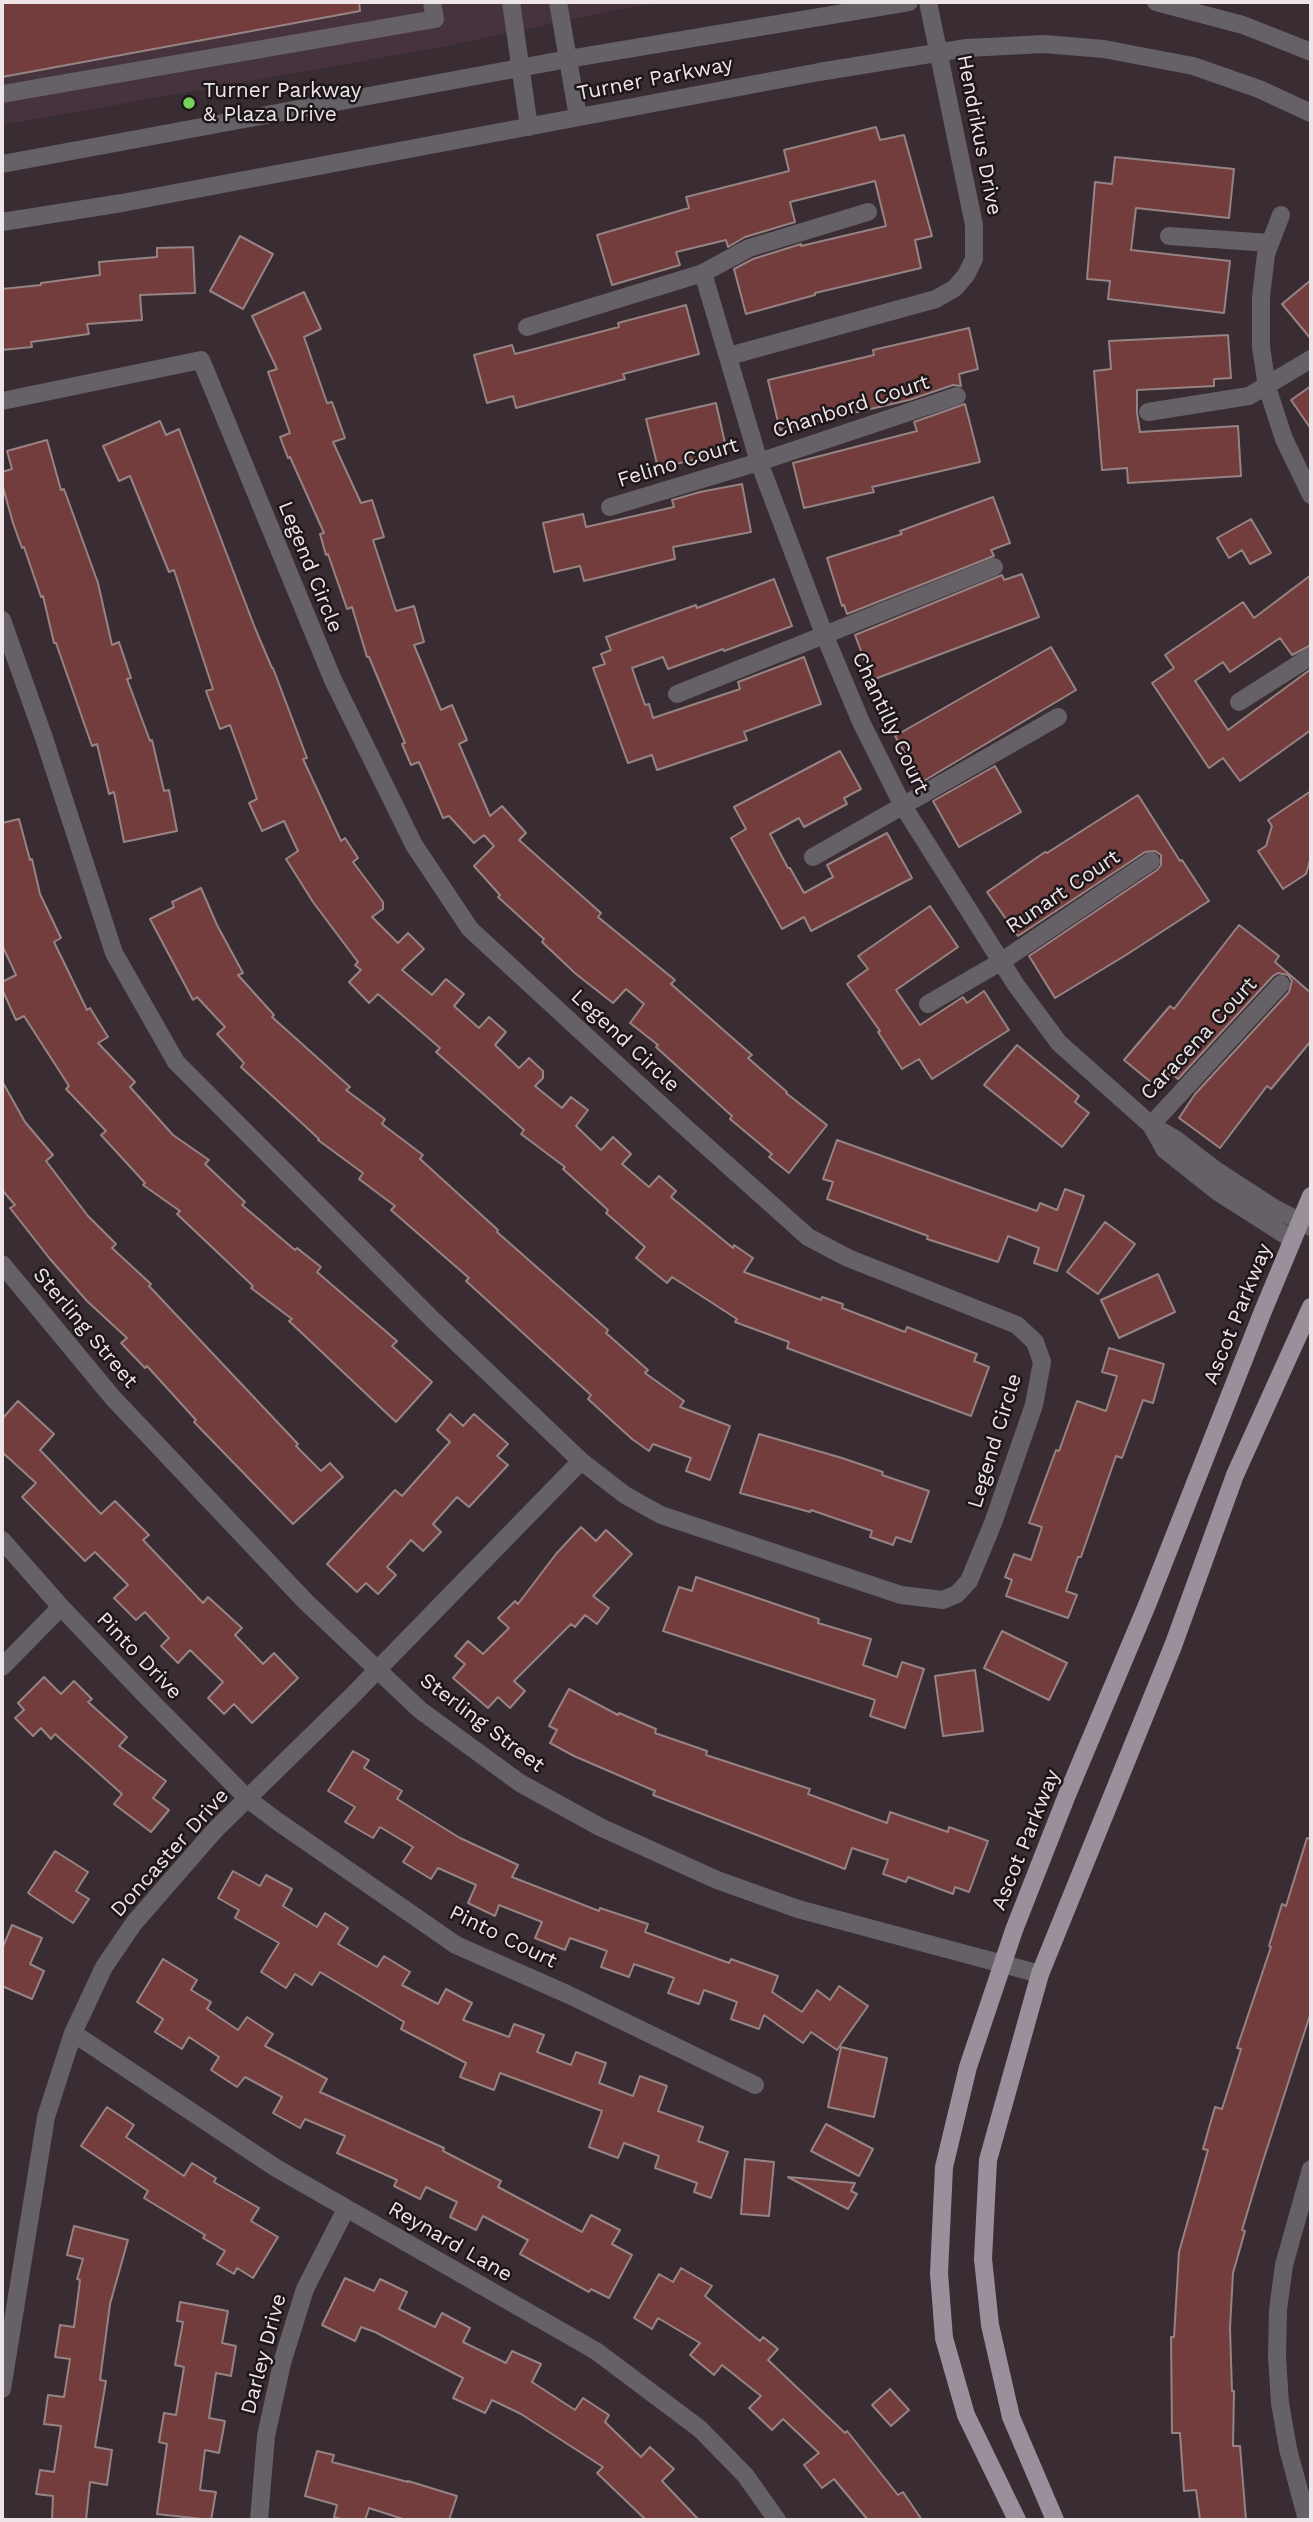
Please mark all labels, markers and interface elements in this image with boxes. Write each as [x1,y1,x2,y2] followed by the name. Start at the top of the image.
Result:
[575,52,735,106] street label: Turner Parkway
[951,53,1007,217] street label: Hendrikus Drive
[203,78,361,128] place label: Turner Parkway & Plaza Drive
[181,95,197,111] marker: Turner Parkway & Plaza Drive
[769,370,933,444] street label: Chanbord Court
[614,433,742,493] street label: Felino Court
[272,498,348,636] street label: Legend Circle
[846,648,934,798] street label: Chantilly Court
[1001,845,1125,939] street label: Runart Court
[1136,972,1262,1106] street label: Caracena Court
[565,984,685,1098] street label: Legend Circle
[1198,1240,1278,1388] street label: Ascot Parkway
[27,1263,143,1393] street label: Sterling Street
[963,1371,1027,1511] street label: Legend Circle
[91,1607,187,1705] street label: Pinto Drive
[415,1668,549,1778] street label: Sterling Street
[986,1766,1066,1914] street label: Ascot Parkway
[106,1784,234,1922] street label: Doncaster Drive
[445,1900,561,1974] street label: Pinto Court
[383,2196,517,2288] street label: Reynard Lane
[236,2291,292,2417] street label: Darley Drive

